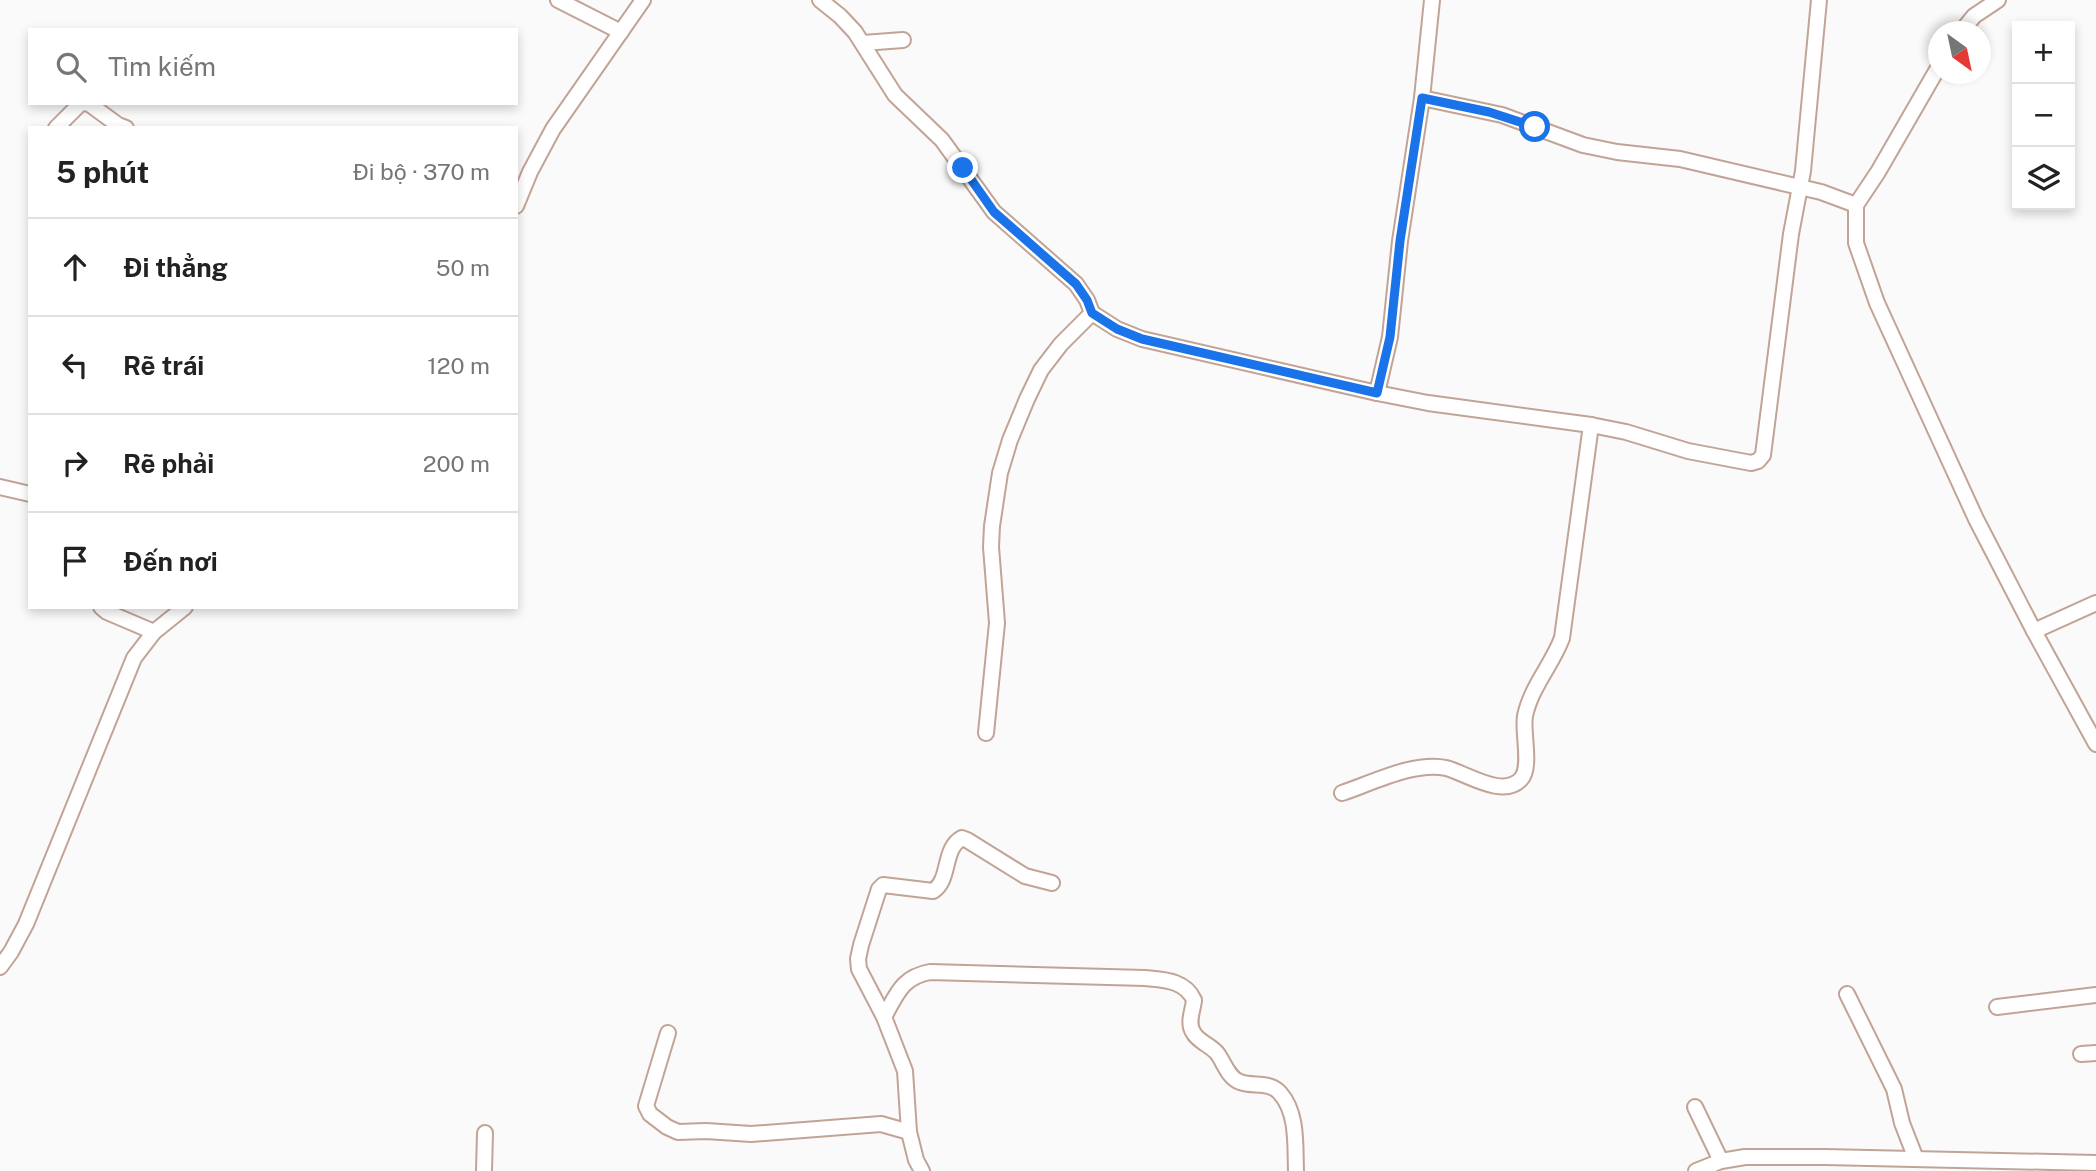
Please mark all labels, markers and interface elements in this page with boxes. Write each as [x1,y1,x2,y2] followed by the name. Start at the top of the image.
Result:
[1928,21,1991,84] north arrow
[2012,21,2075,210] map controls
[2012,21,2075,84] button: +
[28,28,518,105] search box
[52,48,90,86] icon: search
[108,51,216,82] text: Tìm kiếm
[2012,84,2075,147] button: −
[1519,111,1550,142] route start
[2012,147,2075,210] button: layers
[947,152,978,183] route end
[56,154,149,190] text: 5 phút
[353,158,490,185] text: Đi bộ · 370 m
[56,248,94,286] icon: ahead
[123,252,228,283] text: Đi thẳng
[436,254,490,281] text: 50 m
[56,346,94,384] icon: left
[123,350,204,381] text: Rẽ trái
[427,352,490,379] text: 120 m
[56,444,94,482] icon: right
[123,448,214,479] text: Rẽ phải
[423,450,490,477] text: 200 m
[56,542,94,580] icon: arrive
[123,546,218,577] text: Đến nơi

